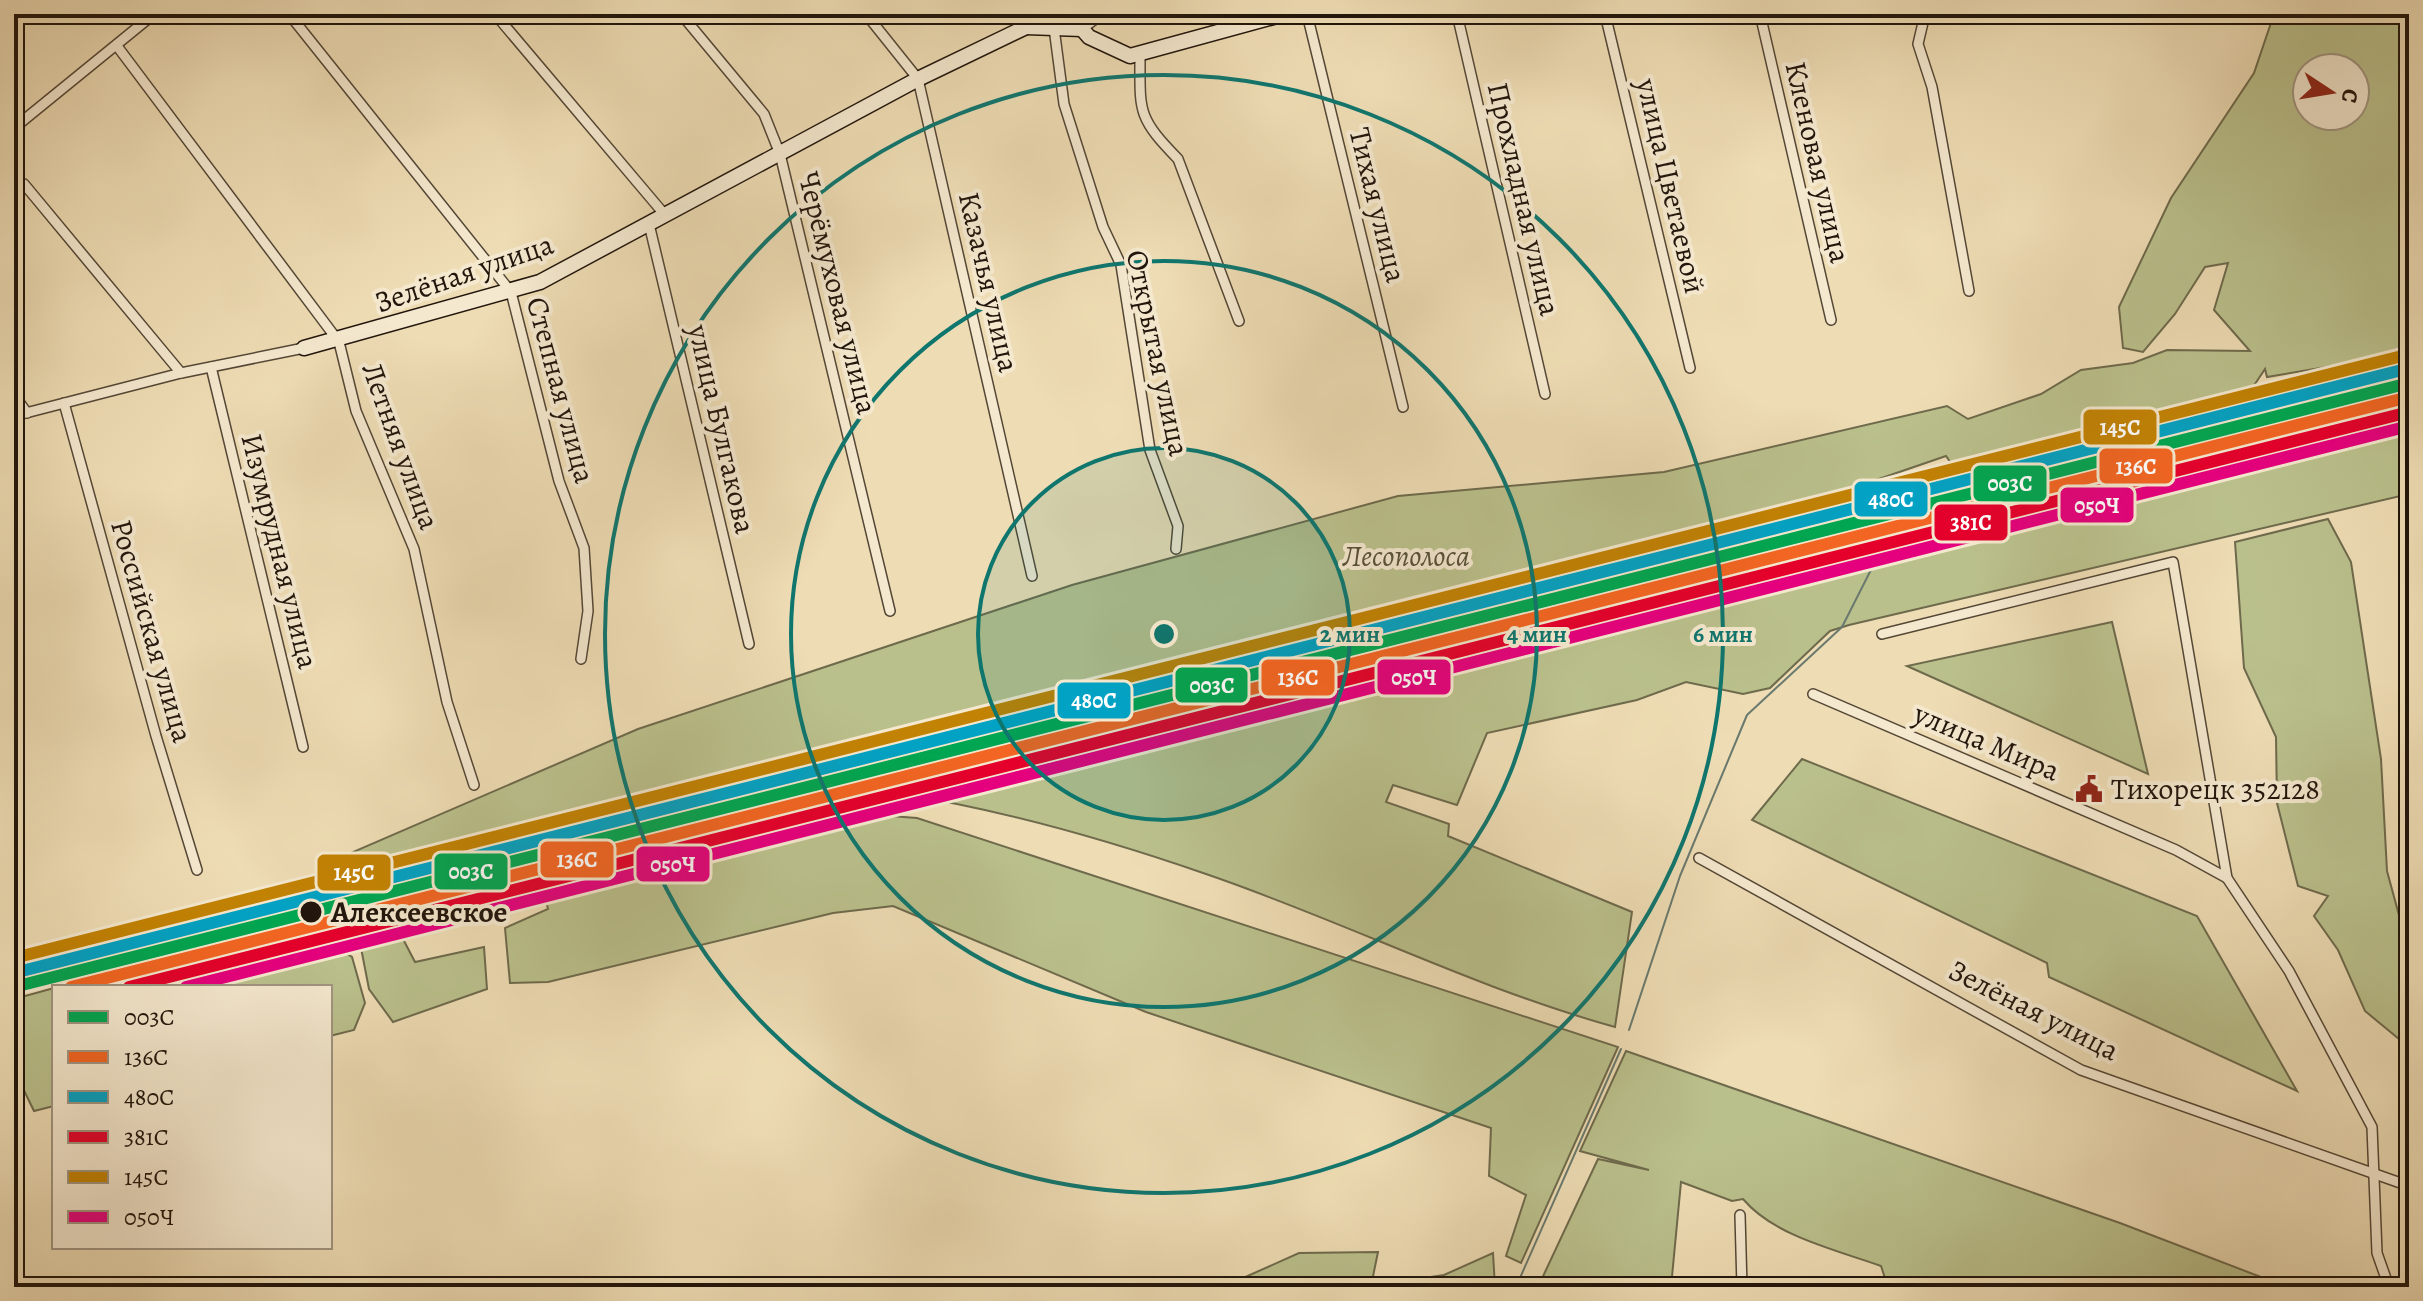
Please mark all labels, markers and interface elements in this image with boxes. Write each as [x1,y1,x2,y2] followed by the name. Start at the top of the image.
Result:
[2291,52,2371,132] north arrow
[1775,57,1861,267] street label: Кленовая улица
[1627,74,1715,298] street label: улица Цветаевой
[1478,78,1570,320] street label: Прохладная улица
[2334,86,2366,106] text: С
[1339,123,1417,287] street label: Тихая улица
[789,168,888,419] street label: Черёмуховая улица
[949,188,1029,376] street label: Казачья улица
[369,224,559,322] street label: Зелёная улица
[1117,246,1199,460] street label: Открытая улица
[517,293,605,488] street label: Степная улица
[678,320,766,538] street label: улица Булгакова
[352,357,450,535] street label: Летняя улица
[2082,408,2158,446] line badge: 145С
[2099,413,2141,443] text: 145С
[231,429,329,673] street label: Изумрудная улица
[2098,447,2174,485] line badge: 136С
[2115,452,2157,482] text: 136С
[1972,464,2048,503] line badge: 003С
[1987,469,2033,499] text: 003С
[1853,480,1929,518] line badge: 480С
[1868,485,1914,515] text: 480С
[2059,486,2135,524] line badge: 050Ч
[2074,491,2120,521] text: 050Ч
[1933,503,2009,542] line badge: 381С
[1950,508,1992,538] text: 381С
[101,515,203,747] street label: Российская улица
[1341,536,1470,576] park label: Лесополоса
[1320,618,1380,650] text: 2 мин
[1507,618,1567,650] text: 4 мин
[1693,618,1753,650] text: 6 мин
[1150,620,1178,648] centre of rings
[1260,658,1336,697] line badge: 136С
[1376,658,1452,696] line badge: 050Ч
[1277,663,1319,693] text: 136С
[1391,663,1437,693] text: 050Ч
[1174,666,1249,704] line badge: 003С
[1189,671,1235,701] text: 003С
[1056,681,1132,720] line badge: 480С
[1071,686,1117,716] text: 480С
[1907,693,2066,791] street label: улица Мира
[2111,769,2320,809] place label: Тихорецк 352128
[2074,774,2104,804] public building icon: Тихорецк 352128
[539,840,615,879] line badge: 136С
[556,845,598,875] text: 136С
[635,845,711,883] line badge: 050Ч
[650,850,696,880] text: 050Ч
[433,852,509,891] line badge: 003С
[316,853,392,892] line badge: 145С
[448,857,494,887] text: 003С
[333,858,375,888] text: 145С
[330,892,507,932] place label: Алексеевское
[298,899,324,925] marker: Алексеевское
[1942,950,2126,1070] street label: Зелёная улица
[52,985,332,1249] legend
[124,1001,175,1033] text: 003С
[124,1041,168,1073] text: 136С
[124,1081,174,1113] text: 480С
[124,1121,169,1153] text: 381С
[124,1161,168,1193] text: 145С
[124,1201,174,1233] text: 050Ч

